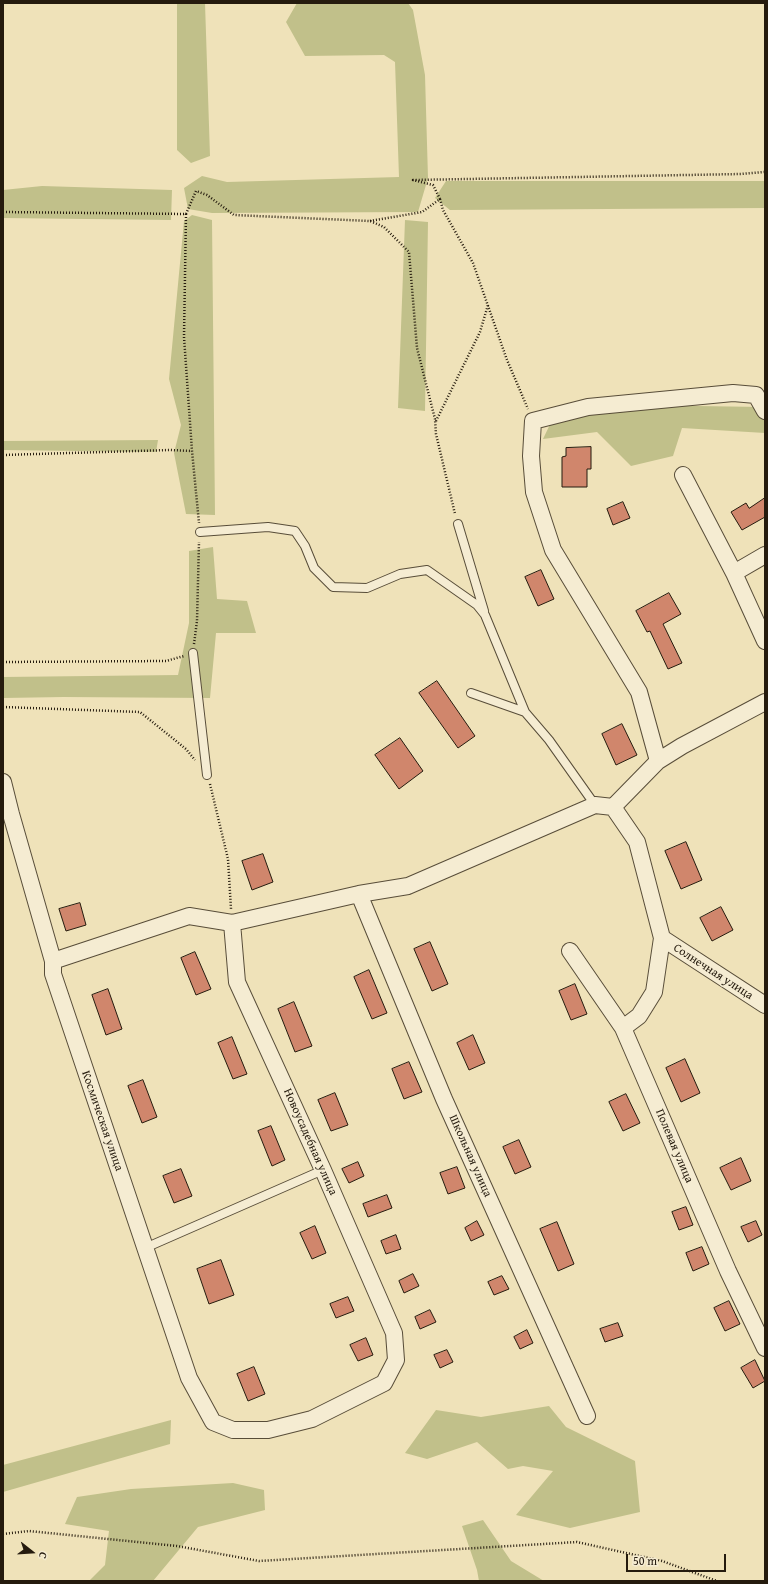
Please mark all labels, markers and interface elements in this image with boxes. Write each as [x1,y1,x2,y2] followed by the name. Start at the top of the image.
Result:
[670,941,756,1003] street label: Солнечная улица
[78,1069,126,1173] street label: Космическая улица
[280,1086,340,1198] street label: Новоусадебная улица
[652,1107,696,1185] street label: Полевая улица
[445,1113,495,1199] street label: Школьная улица
[12,1532,52,1572] north arrow
[628,1546,728,1572] scale bar
[35,1550,52,1561] text: С
[633,1552,657,1569] text: 50 m

